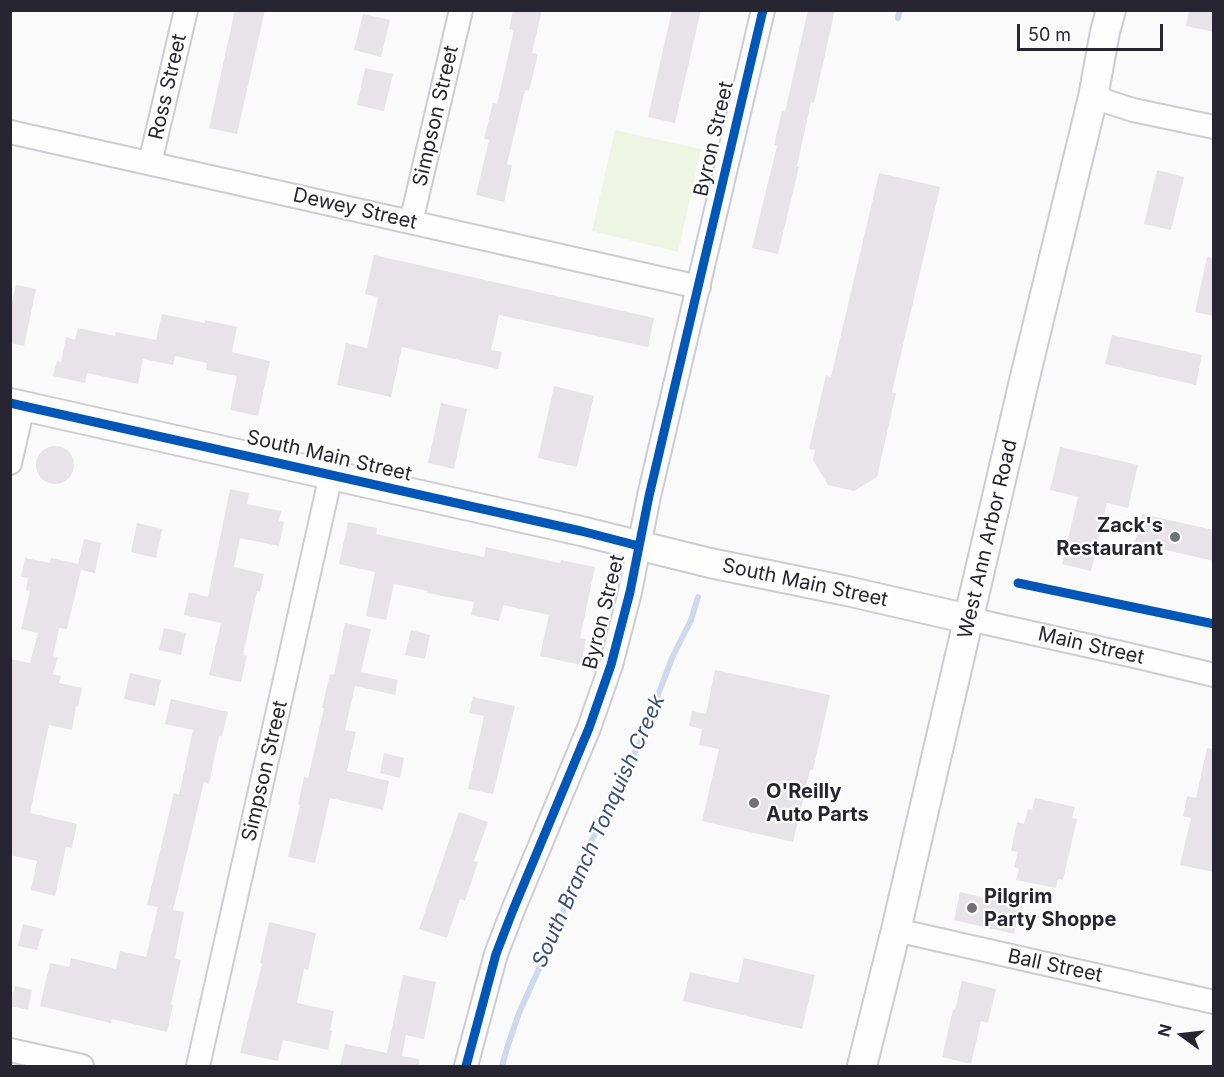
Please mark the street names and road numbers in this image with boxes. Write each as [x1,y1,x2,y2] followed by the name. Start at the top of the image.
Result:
[144,32,192,142] street label: Ross Street
[408,43,464,189] street label: Simpson Street
[689,79,739,199] street label: Byron Street
[291,183,419,235] street label: Dewey Street
[244,425,414,487] street label: South Main Street
[953,437,1023,641] street label: West Ann Arbor Road
[578,552,630,672] street label: Byron Street
[720,554,890,612] street label: South Main Street
[1036,622,1146,670] street label: Main Street
[237,698,293,844] street label: Simpson Street
[1006,944,1104,988] street label: Ball Street

